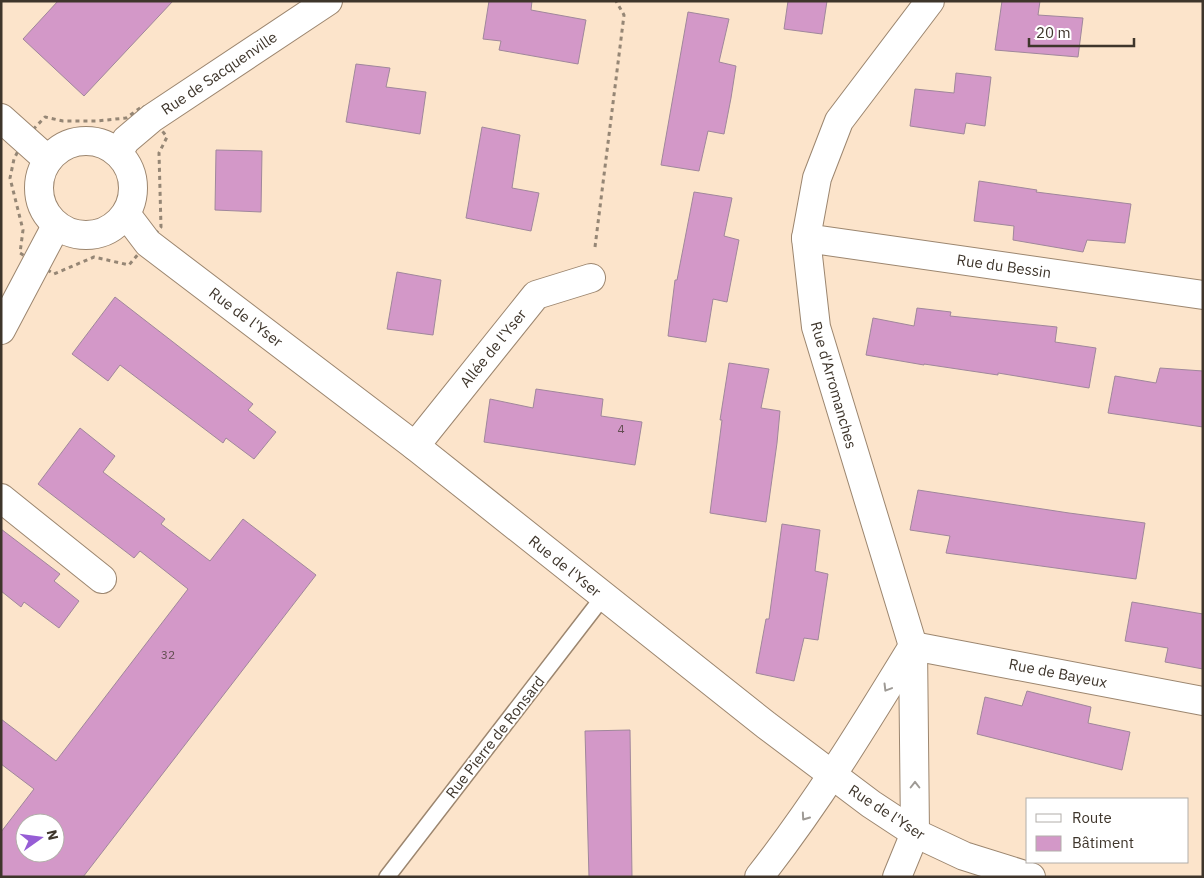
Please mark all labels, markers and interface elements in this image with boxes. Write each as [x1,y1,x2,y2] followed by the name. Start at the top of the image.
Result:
[1029,15,1134,47] scale bar
[1036,23,1071,42] text: 20 m
[157,27,281,119] street label: Rue de Sacquenville
[955,250,1053,282] street label: Rue du Bessin
[205,283,287,351] street label: Rue de l'Yser
[456,305,531,391] street label: Allée de l'Yser
[807,319,861,451] street label: Rue d'Arromanches
[617,421,625,436] house number: 4
[525,531,605,601] street label: Rue de l'Yser
[161,647,175,662] house number: 32
[1007,654,1109,692] street label: Rue de Bayeux
[441,672,549,802] street label: Rue Pierre de Ronsard
[884,682,894,691] one-way arrow
[845,780,929,844] street label: Rue de l'Yser
[909,780,920,788] one-way arrow
[1026,798,1189,863] legend
[1072,808,1112,827] text: Route
[802,811,811,821] one-way arrow
[15,813,65,863] north arrow
[43,828,63,842] text: N
[1072,833,1134,852] text: Bâtiment

